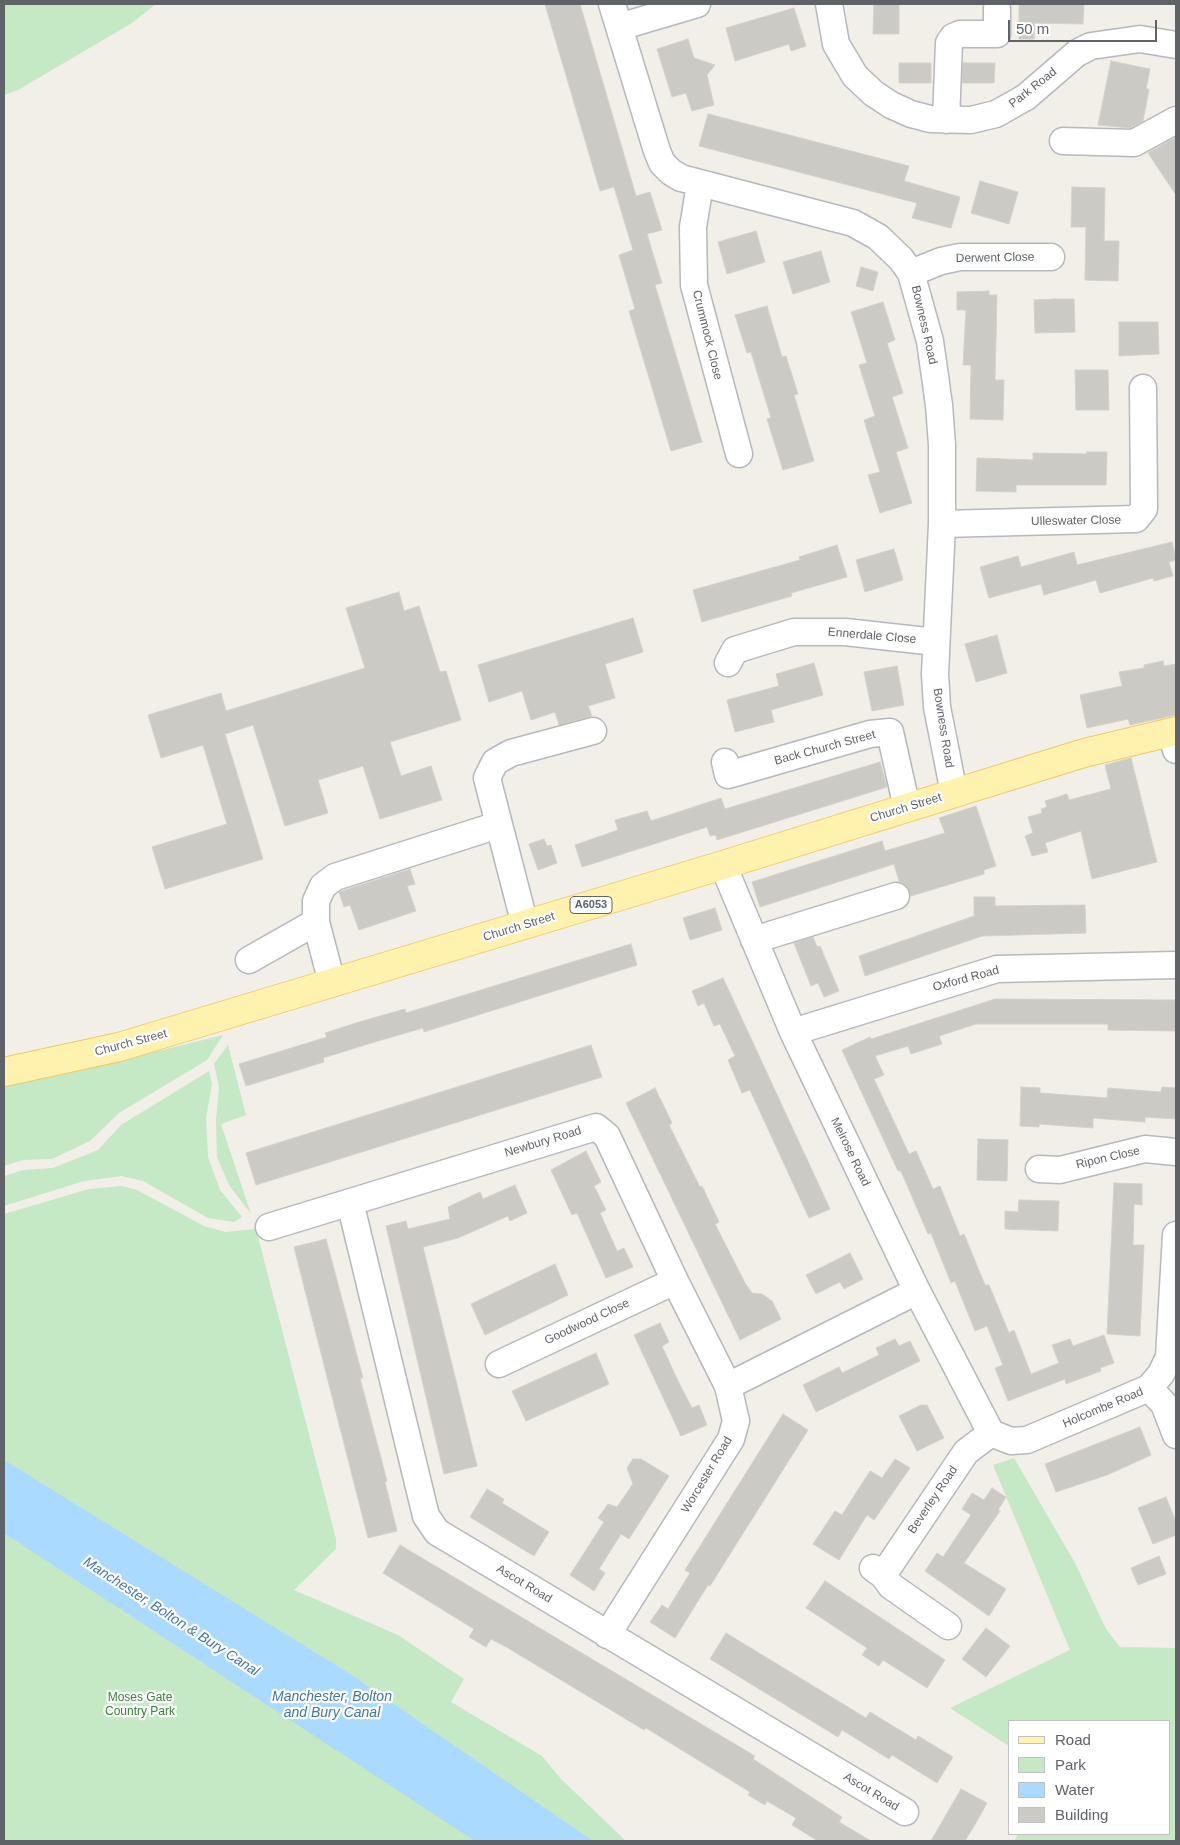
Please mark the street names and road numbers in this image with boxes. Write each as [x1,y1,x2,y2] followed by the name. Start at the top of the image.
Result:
[1006,65,1060,111] street label: Park Road
[956,250,1034,266] street label: Derwent Close
[908,284,940,366] street label: Bowness Road
[689,289,725,381] street label: Crummock Close
[1031,513,1121,529] street label: Ulleswater Close
[827,625,917,647] street label: Ennerdale Close
[930,687,956,769] street label: Bowness Road
[773,728,877,768] street label: Back Church Street
[868,790,944,826] street label: Church Street
[570,896,612,914] road number: A6053
[481,909,557,945] street label: Church Street
[931,963,1001,995] street label: Oxford Road
[93,1026,169,1060] street label: Church Street
[827,1115,873,1189] street label: Melrose Road
[503,1124,583,1160] street label: Newbury Road
[1075,1144,1141,1172] street label: Ripon Close
[542,1296,632,1348] street label: Goodwood Close
[1061,1385,1145,1431] street label: Holcombe Road
[679,1434,735,1516] street label: Worcester Road
[905,1463,961,1537] street label: Beverley Road
[494,1562,554,1606] street label: Ascot Road
[841,1770,901,1814] street label: Ascot Road

